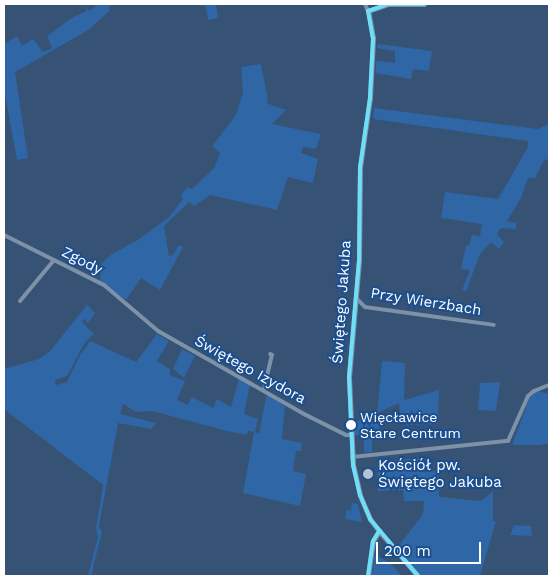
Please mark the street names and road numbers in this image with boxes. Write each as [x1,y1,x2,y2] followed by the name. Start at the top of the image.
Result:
[329,240,355,364] street label: Świętego Jakuba
[59,243,105,279] street label: Zgody
[369,284,483,320] street label: Przy Wierzbach
[191,332,309,408] street label: Świętego Izydora

